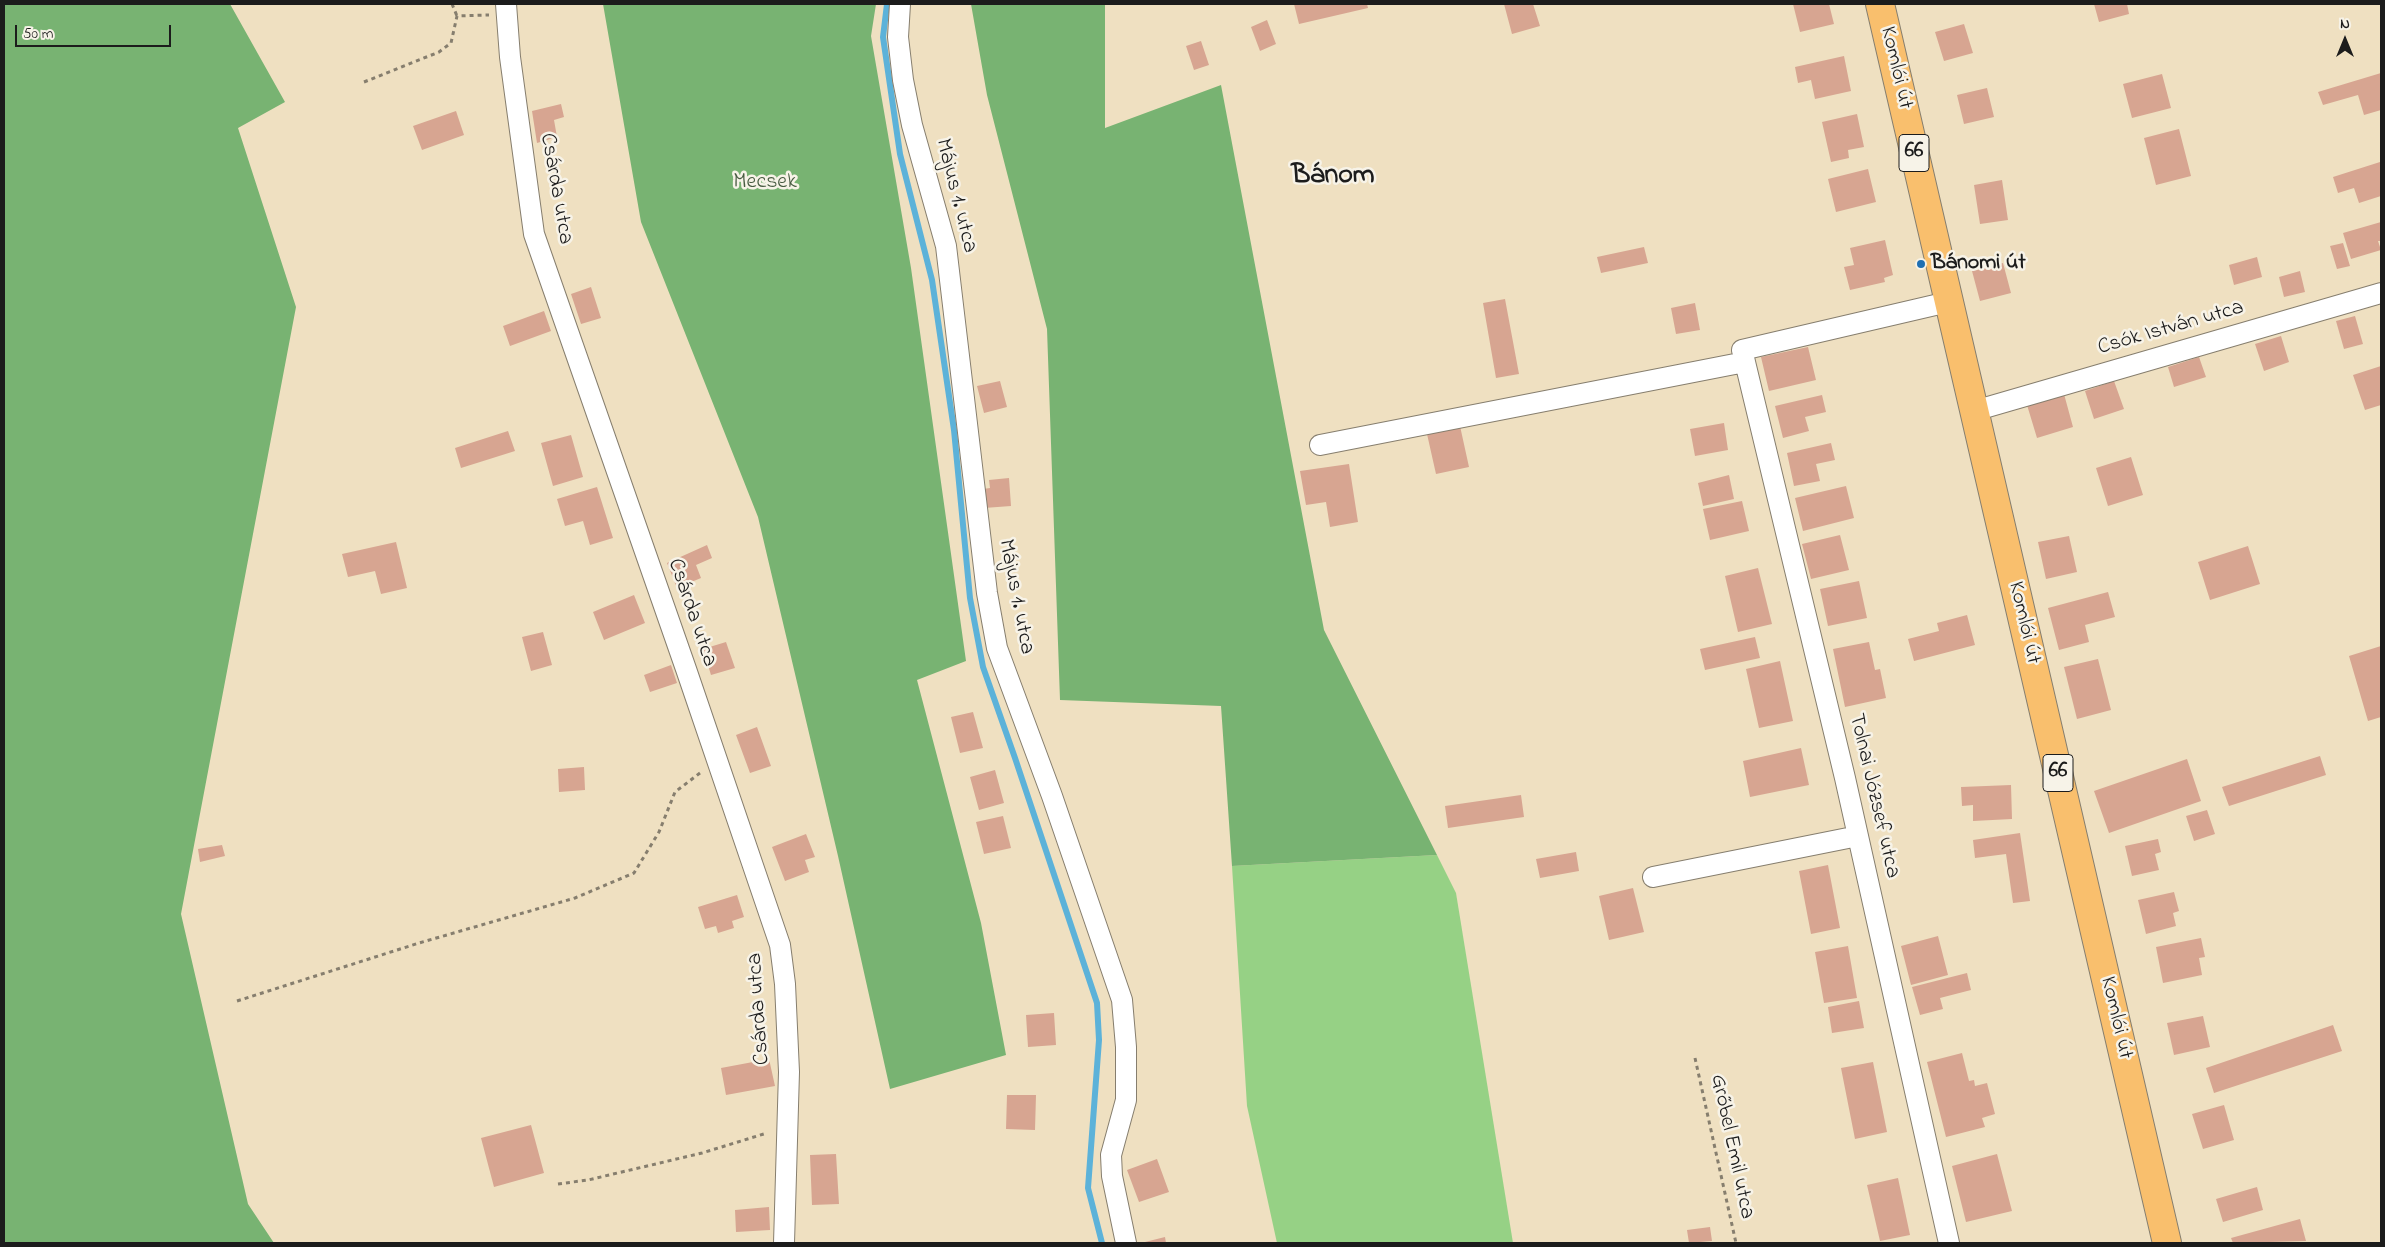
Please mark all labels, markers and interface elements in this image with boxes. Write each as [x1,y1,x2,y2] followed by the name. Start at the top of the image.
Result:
[2340,14,2350,35] text: N
[18,15,174,47] scale bar
[2320,15,2370,65] north arrow
[23,23,53,45] text: 50 m
[1873,24,1917,112] street label: Komlói út
[532,131,578,247] street label: Csárda utca
[1899,134,1929,172] road number: 66
[928,136,982,256] street label: Május 1. utca
[1291,160,1375,194] district label: Bánom
[733,170,797,196] park label: Mecsek
[1931,251,2026,277] place label: Bánomi út
[1915,258,1927,270] marker: Bánomi út
[2095,296,2247,362] street label: Csók István utca
[991,537,1039,657] street label: Május 1. utca
[660,556,722,670] street label: Csárda utca
[2001,579,2045,667] street label: Komlói út
[1841,711,1905,881] street label: Tolnai József utca
[2043,754,2073,791] road number: 66
[743,952,777,1066] street label: Csárda utca
[2093,974,2137,1062] street label: Komlói út
[1703,1072,1759,1222] street label: Grőbel Emil utca

